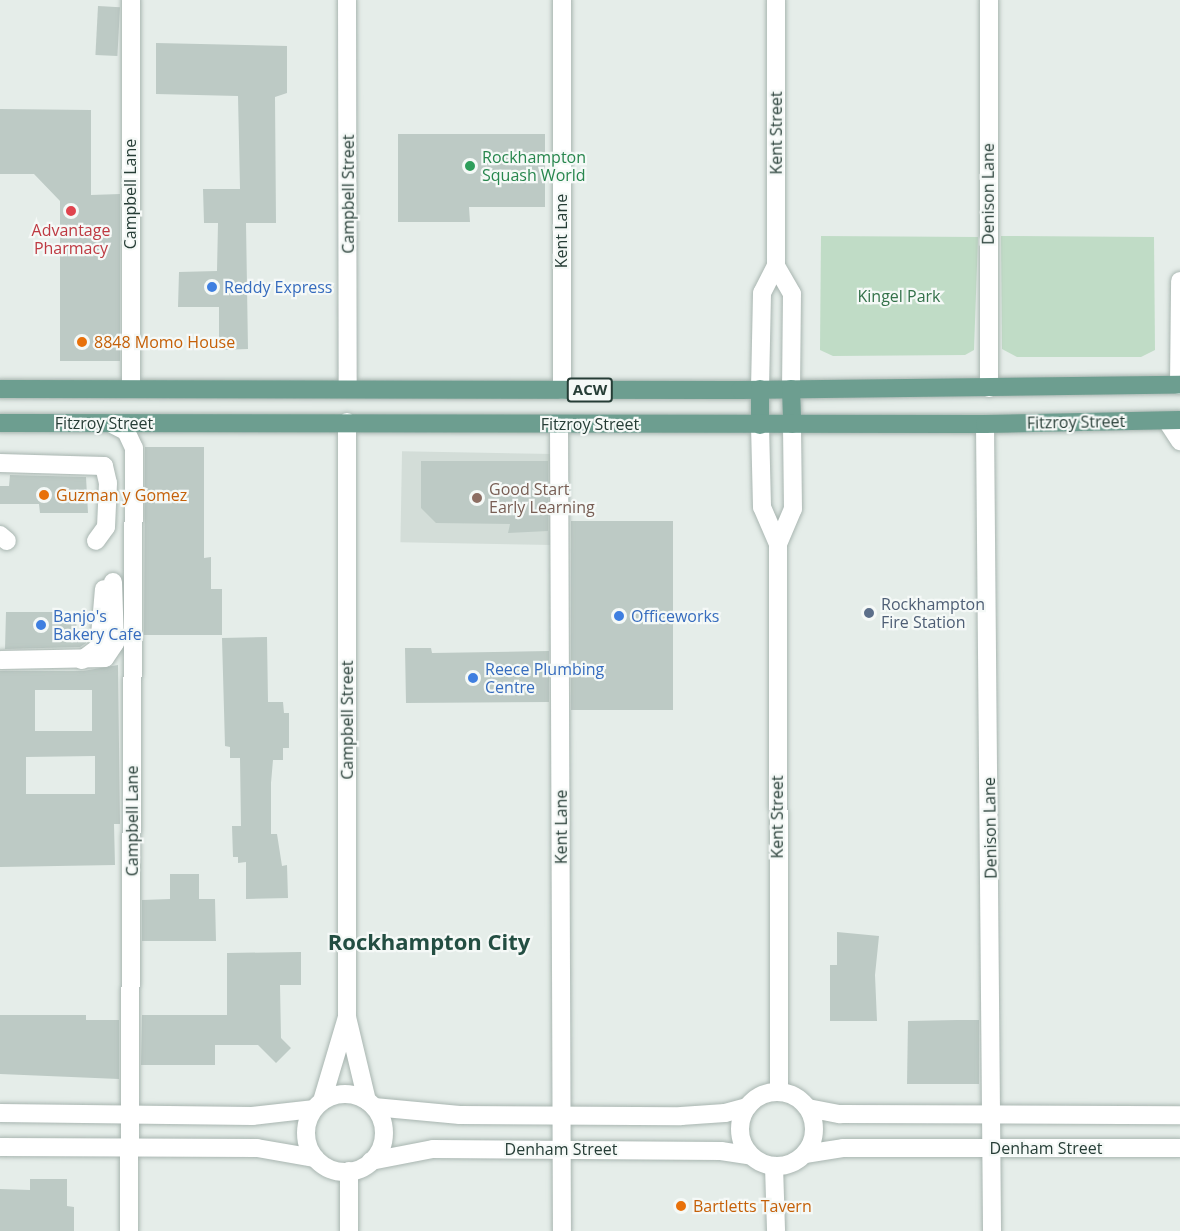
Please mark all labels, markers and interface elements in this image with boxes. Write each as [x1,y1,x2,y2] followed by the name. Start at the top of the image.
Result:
[766,91,786,175] street label: Kent Street
[338,134,358,254] street label: Campbell Street
[120,139,140,249] street label: Campbell Lane
[978,143,998,245] street label: Denison Lane
[482,147,586,185] place label: Rockhampton Squash World
[463,159,477,173] marker: Rockhampton Squash World
[551,194,571,268] street label: Kent Lane
[64,204,78,218] marker: Advantage Pharmacy
[32,220,110,258] place label: Advantage Pharmacy
[224,277,332,297] place label: Reddy Express
[205,280,219,294] marker: Reddy Express
[858,286,940,306] park label: Kingel Park
[94,332,235,352] place label: 8848 Momo House
[75,335,89,349] marker: 8848 Momo House
[566,378,614,402] road number: ACW
[1027,412,1125,432] street label: Fitzroy Street
[55,413,153,433] street label: Fitzroy Street
[541,414,639,434] street label: Fitzroy Street
[489,479,595,517] place label: Good Start Early Learning
[56,485,187,505] place label: Guzman y Gomez
[37,488,51,502] marker: Guzman y Gomez
[470,491,484,505] marker: Good Start Early Learning
[881,594,985,632] place label: Rockhampton Fire Station
[53,606,142,644] place label: Banjo's Bakery Cafe
[631,606,719,626] place label: Officeworks
[862,606,876,620] marker: Rockhampton Fire Station
[612,609,626,623] marker: Officeworks
[34,618,48,632] marker: Banjo's Bakery Cafe
[485,659,604,697] place label: Reece Plumbing Centre
[337,660,357,780] street label: Campbell Street
[466,671,480,685] marker: Reece Plumbing Centre
[122,766,142,876] street label: Campbell Lane
[767,775,787,859] street label: Kent Street
[980,777,1000,879] street label: Denison Lane
[551,790,571,864] street label: Kent Lane
[328,929,530,955] district label: Rockhampton City
[990,1138,1102,1158] street label: Denham Street
[505,1139,617,1159] street label: Denham Street
[693,1196,812,1216] place label: Bartletts Tavern
[674,1199,688,1213] marker: Bartletts Tavern

